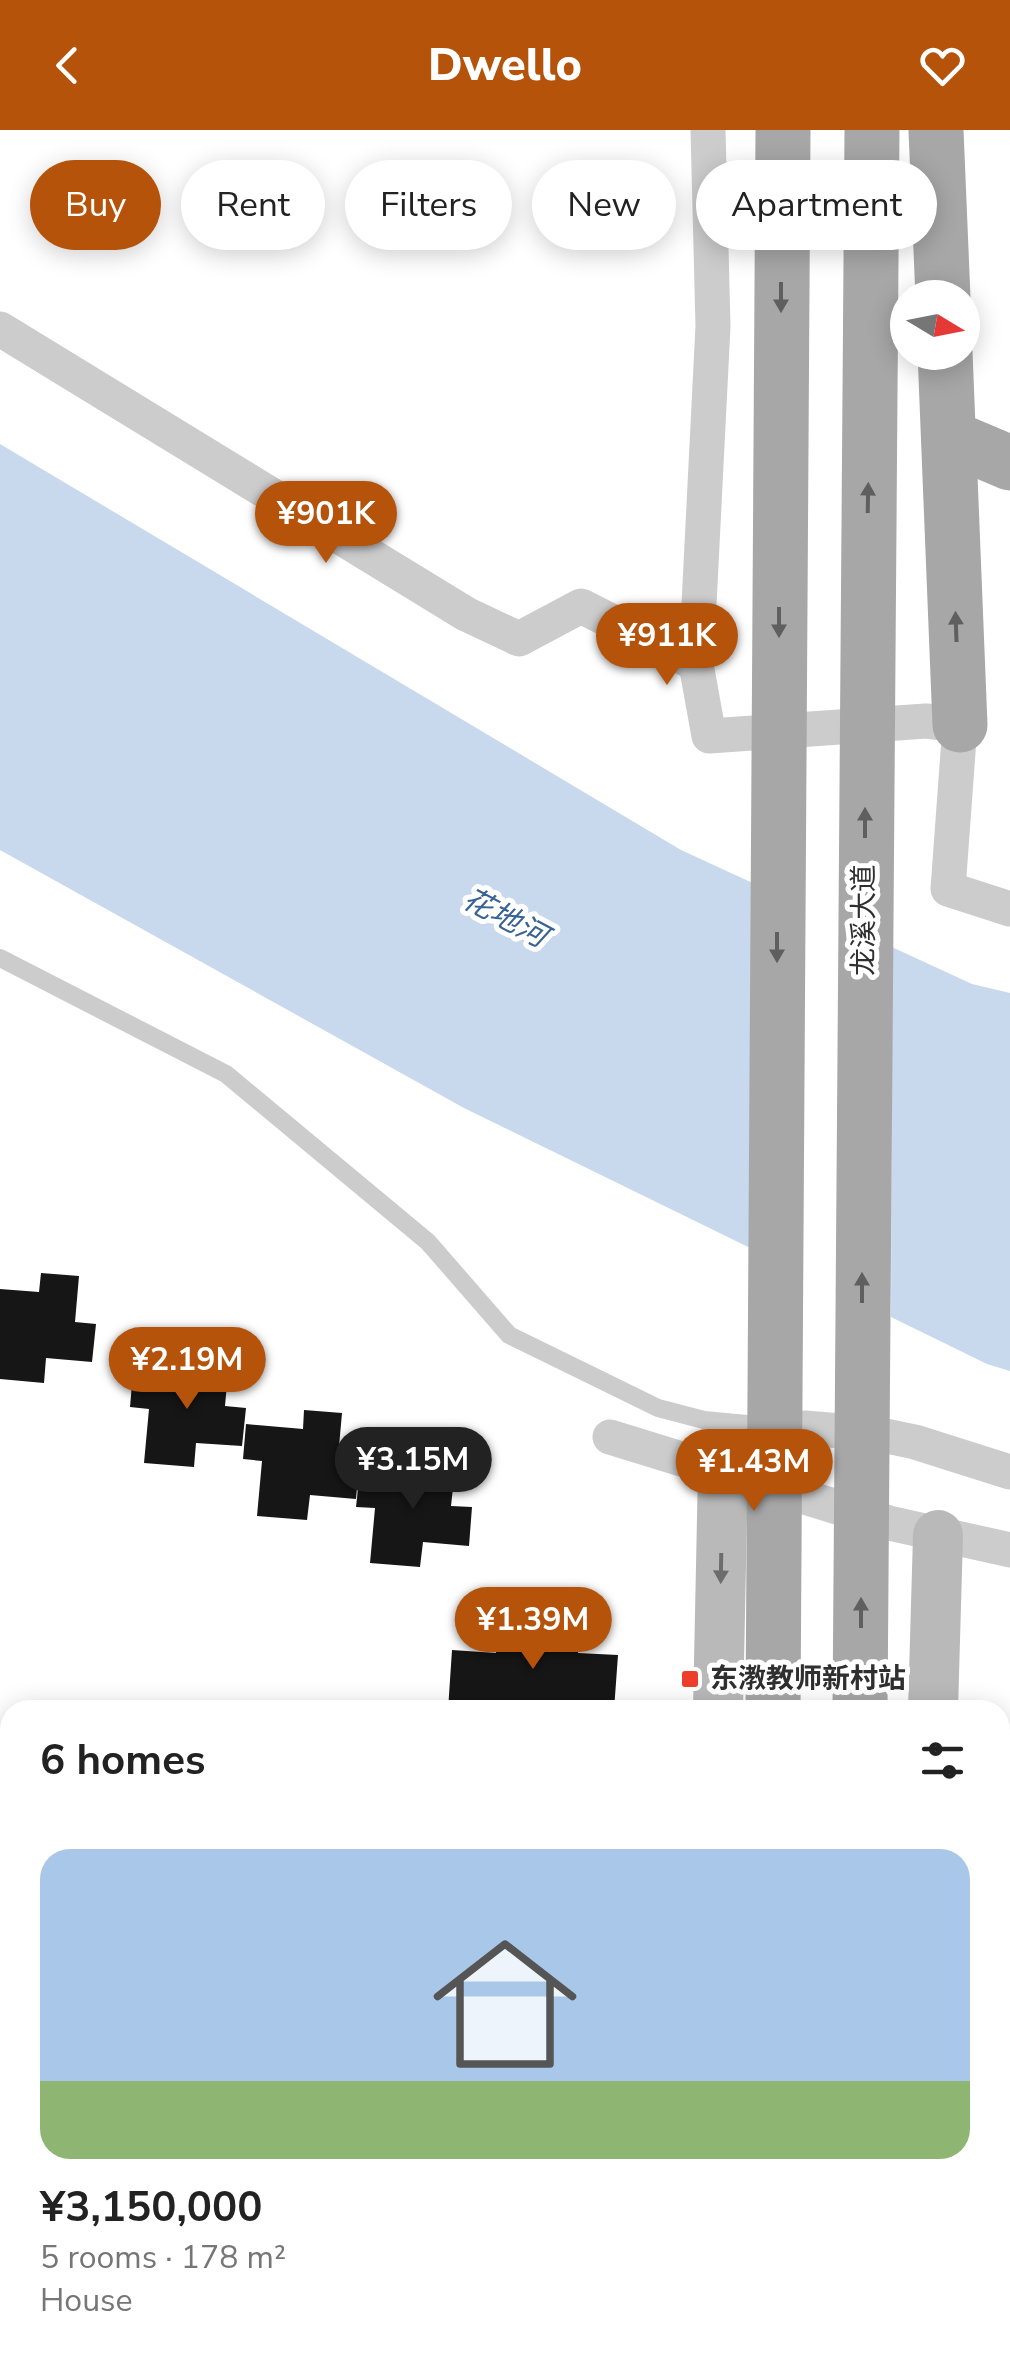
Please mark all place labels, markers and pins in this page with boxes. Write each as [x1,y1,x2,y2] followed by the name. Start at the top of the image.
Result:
[256,481,396,566] pin: ¥901K
[597,603,737,688] pin: ¥911K
[106,1327,268,1412] pin: ¥2.19M
[332,1427,494,1512] pin: ¥3.15M
[673,1429,835,1514] pin: ¥1.43M
[452,1587,614,1672] pin: ¥1.39M
[710,1660,906,1698] place label: 东漖教师新村站
[679,1668,701,1690] marker: 东漖教师新村站

